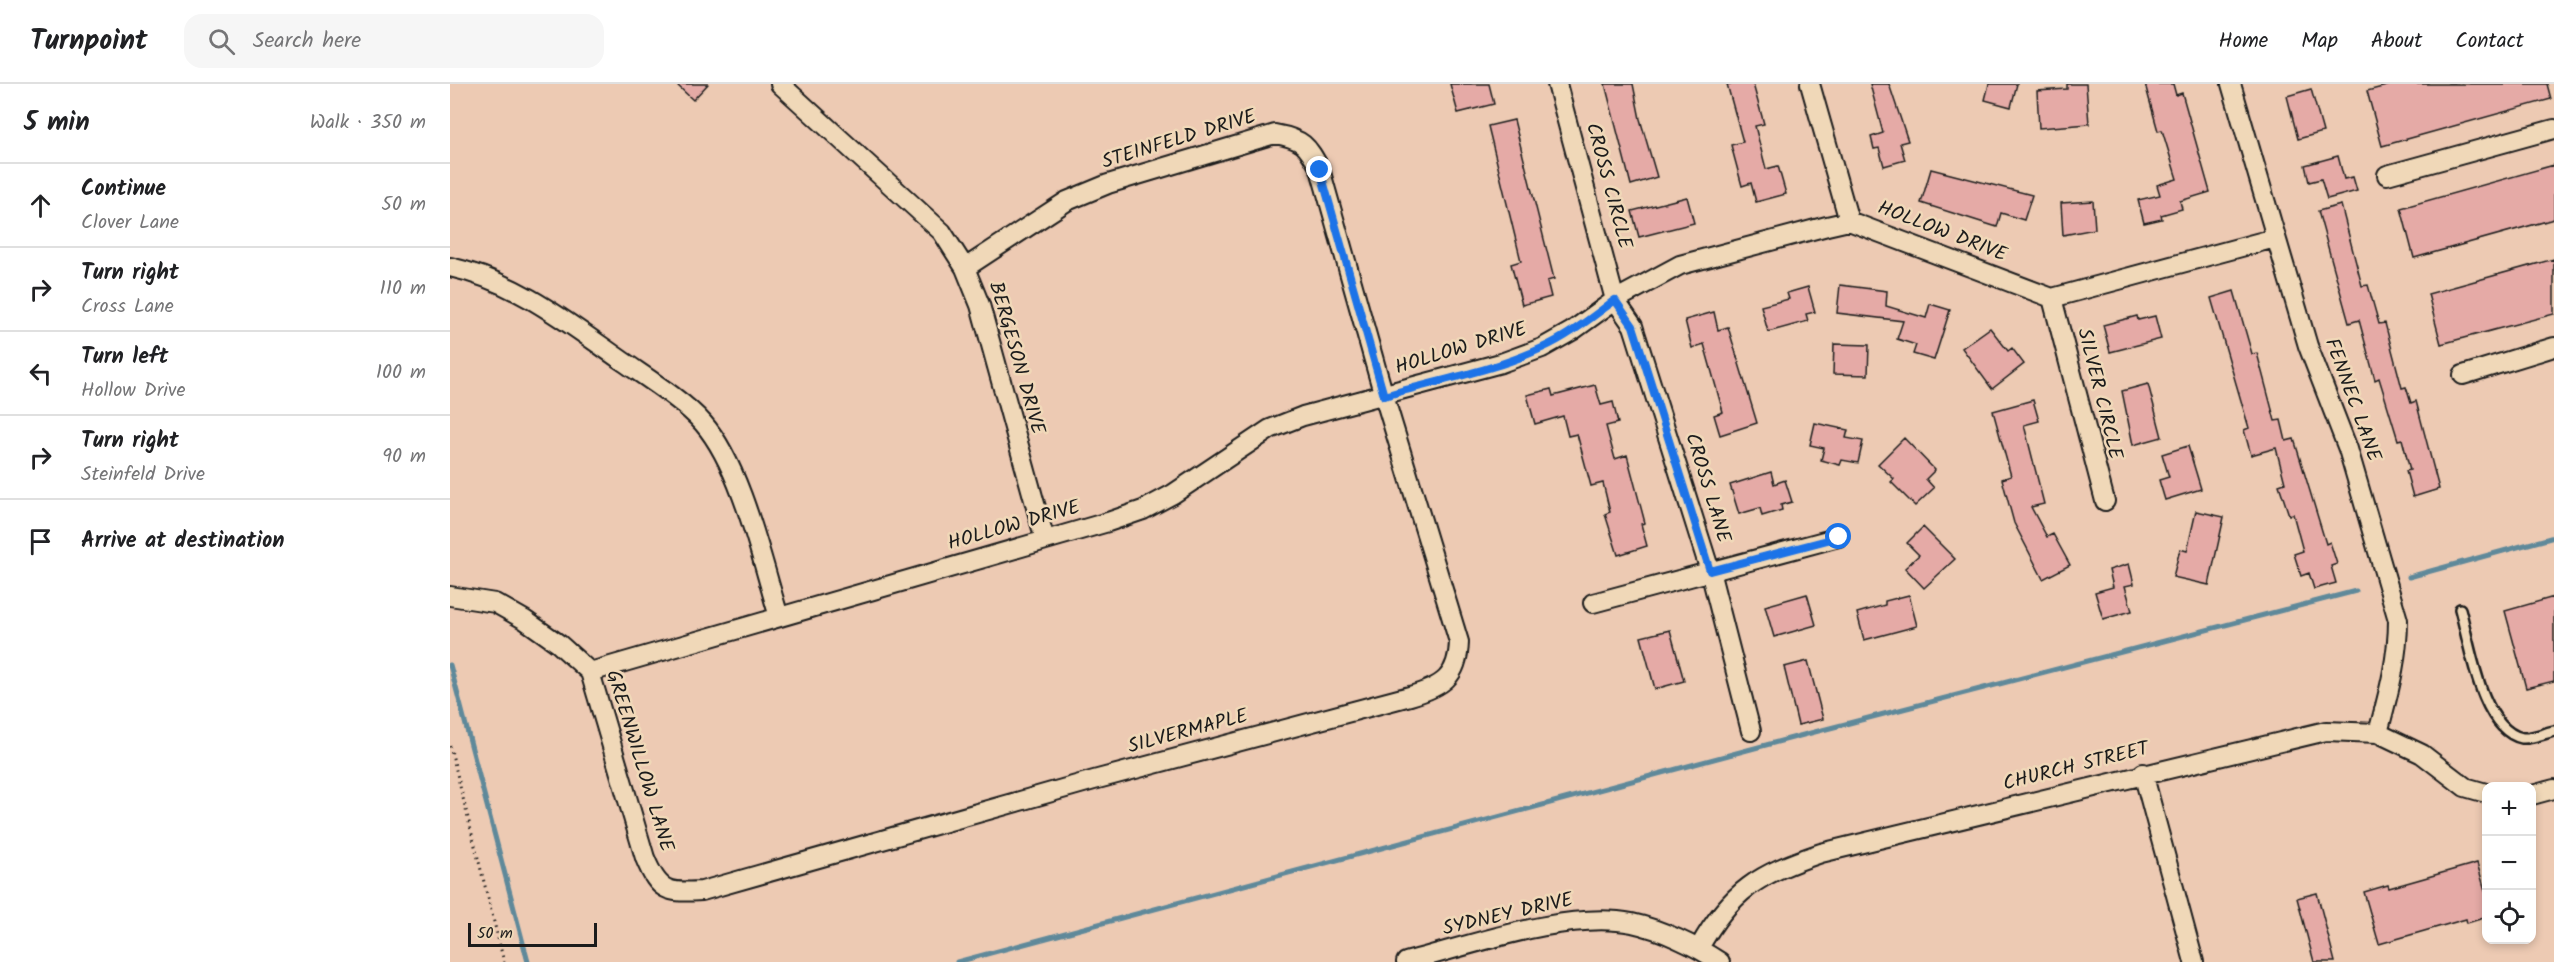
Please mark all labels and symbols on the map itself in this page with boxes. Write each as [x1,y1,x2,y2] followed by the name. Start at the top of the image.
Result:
[1098,101,1261,179] street label: STEINFELD DRIVE
[1576,119,1641,254] street label: CROSS CIRCLE
[1306,156,1332,182] route end
[1873,193,2013,272] street label: HOLLOW DRIVE
[979,278,1053,439] street label: BERGESON DRIVE
[1391,313,1532,384] street label: HOLLOW DRIVE
[2067,325,2131,464] street label: SILVER CIRCLE
[2315,334,2390,467] street label: FENNEC LANE
[1675,429,1739,548] street label: CROSS LANE
[944,491,1085,560] street label: HOLLOW DRIVE
[1825,523,1851,549] route start
[596,666,682,857] street label: GREENWILLOW LANE
[1124,700,1253,763] street label: SILVERMAPLE
[2000,733,2155,801] street label: CHURCH STREET
[1440,884,1578,946] street label: SYDNEY DRIVE
[468,920,597,948] scale bar

